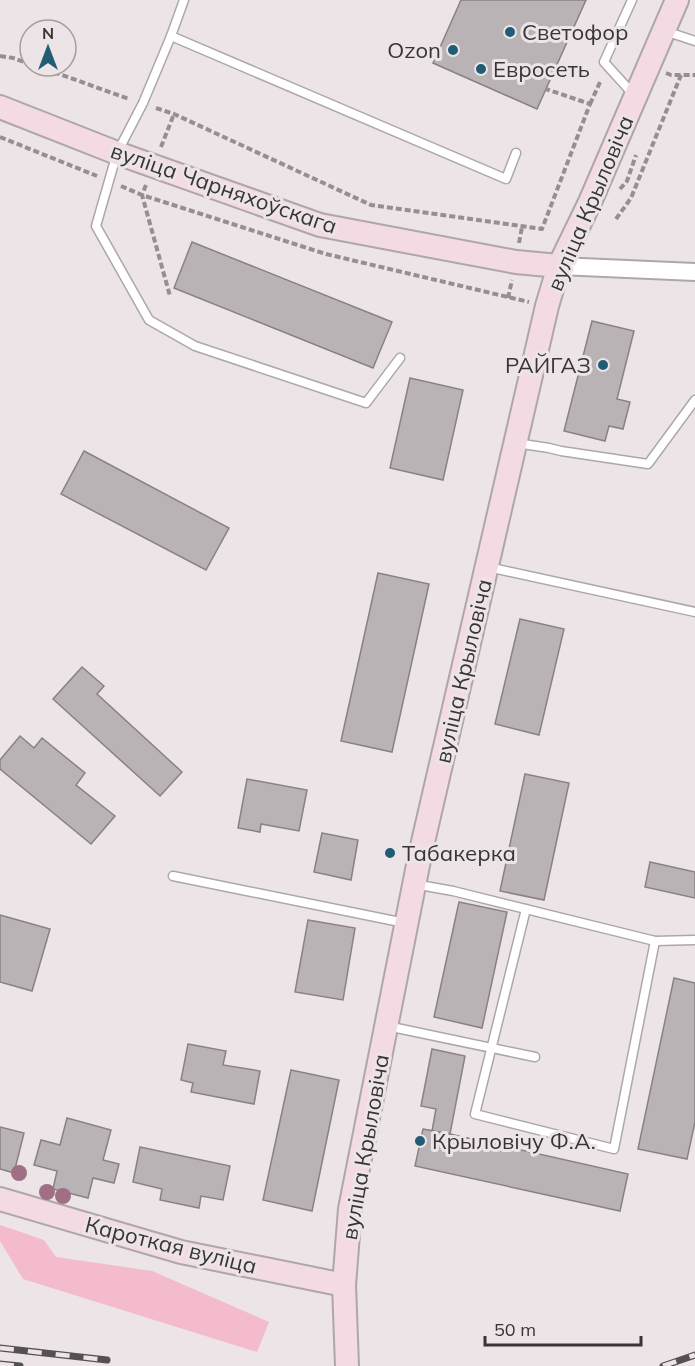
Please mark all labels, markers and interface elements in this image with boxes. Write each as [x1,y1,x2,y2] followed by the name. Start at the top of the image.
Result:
[18,18,78,78] north arrow
[522,18,628,46] place label: Светофор
[42,23,54,43] text: N
[503,25,517,39] marker: Светофор
[387,36,441,64] place label: Ozon
[446,43,460,57] marker: Ozon
[493,55,590,83] place label: Евросеть
[474,62,488,76] marker: Евросеть
[540,111,640,295] street label: вуліца Крыловіча
[107,136,341,240] street label: вуліца Чарняхоўскага
[505,351,591,379] place label: РАЙГАЗ
[596,358,610,372] marker: РАЙГАЗ
[428,576,498,766] street label: вуліца Крыловіча
[402,839,516,867] place label: Табакерка
[383,846,397,860] marker: Табакерка
[335,1052,395,1242] street label: вуліца Крыловіча
[432,1127,596,1155] place label: Крыловічу Ф.А.
[413,1134,427,1148] marker: Крыловічу Ф.А.
[82,1210,260,1280] street label: Кароткая вуліца
[485,1309,641,1347] scale bar
[494,1318,536,1341] text: 50 m

